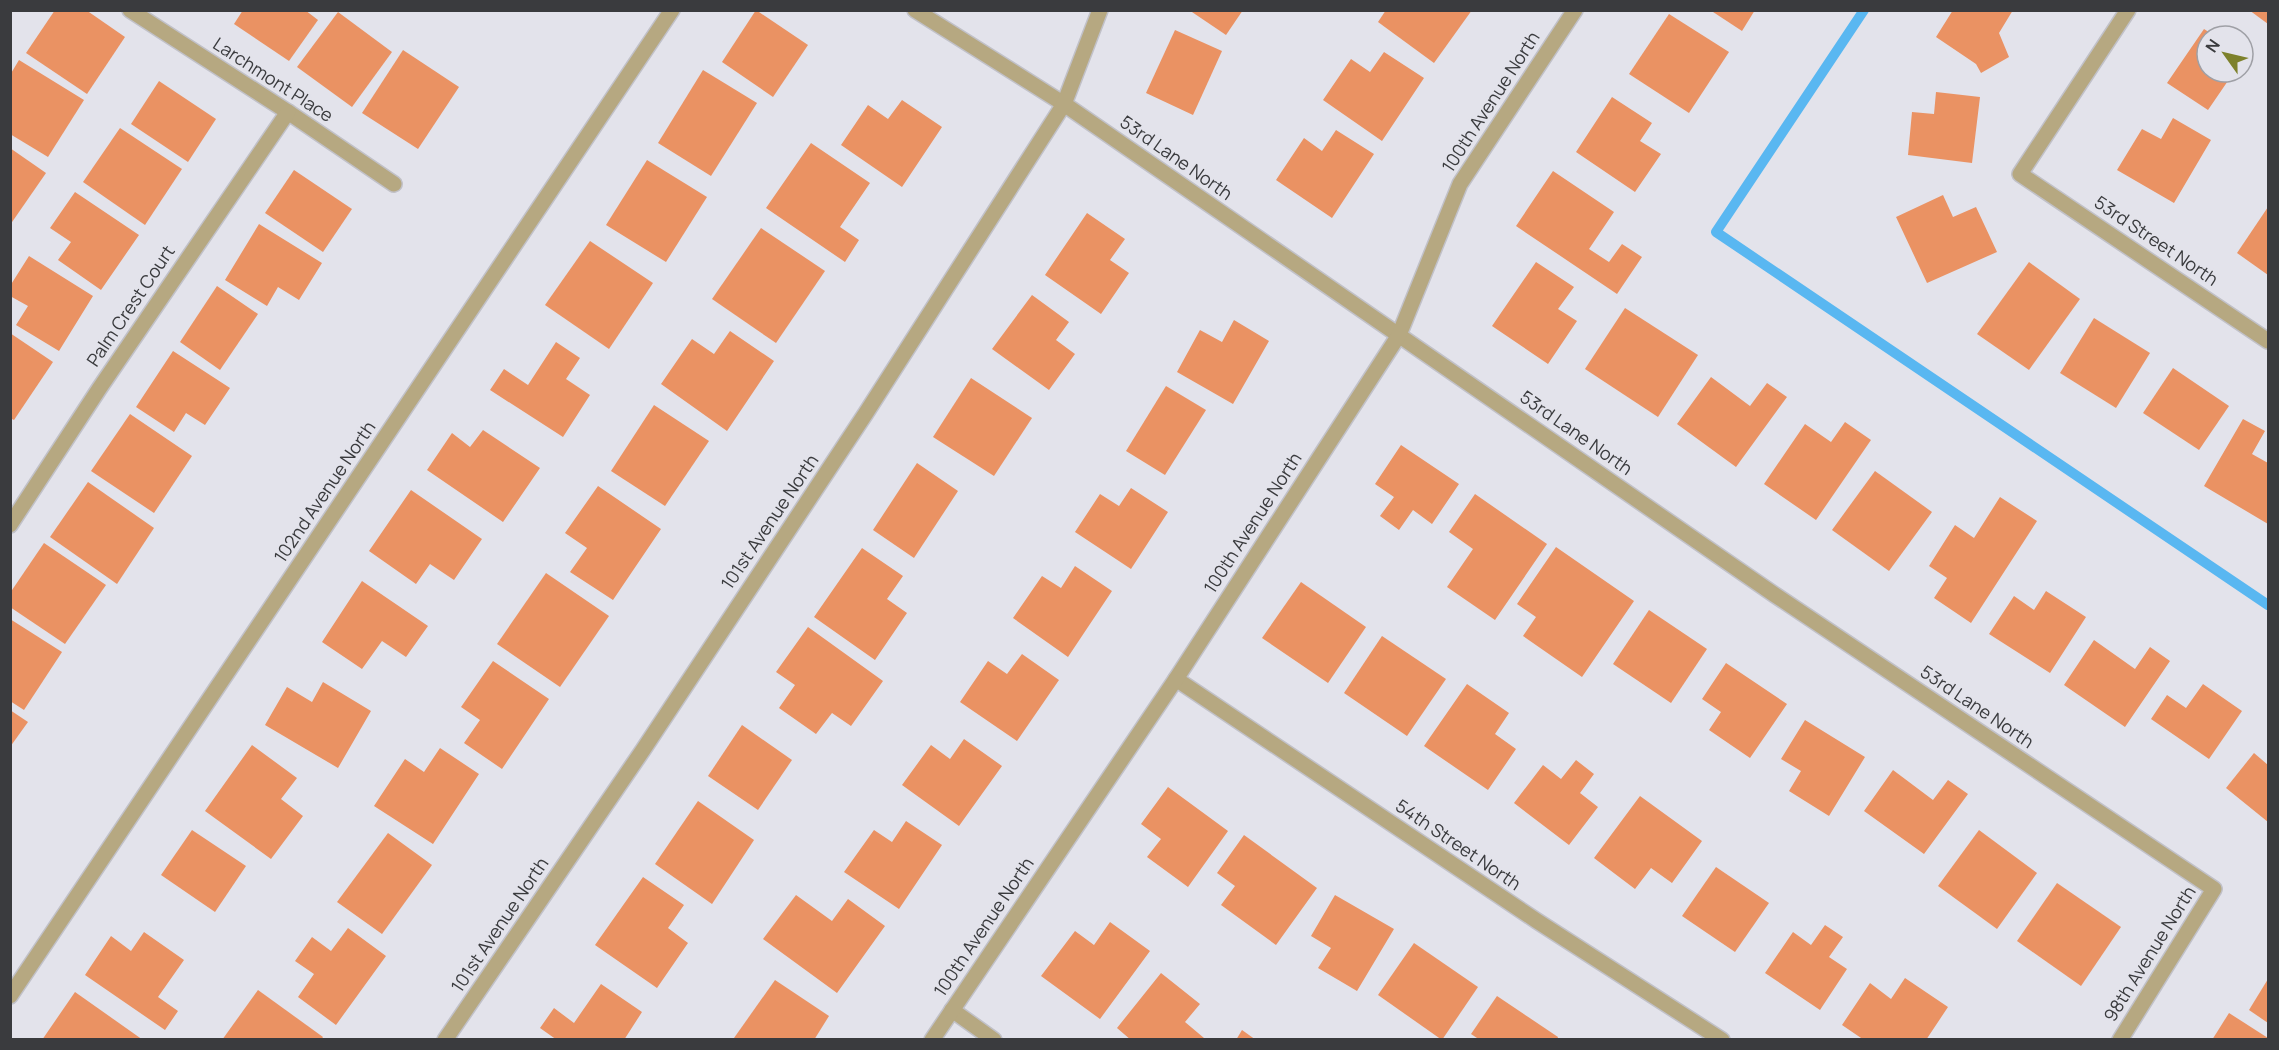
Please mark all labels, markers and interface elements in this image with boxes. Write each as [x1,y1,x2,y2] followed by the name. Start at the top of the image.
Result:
[2195,24,2255,84] north arrow
[1436,27,1545,176] street label: 100th Avenue North
[209,31,338,127] street label: Larchmont Place
[2200,35,2225,57] text: N
[1116,109,1238,205] street label: 53rd Lane North
[2090,190,2223,291] street label: 53rd Street North
[81,240,180,371] street label: Palm Crest Court
[1516,384,1638,480] street label: 53rd Lane North
[268,416,380,567] street label: 102nd Avenue North
[1198,448,1307,597] street label: 100th Avenue North
[715,449,823,594] street label: 101st Avenue North
[1916,659,2039,753] street label: 53rd Lane North
[1391,793,1526,895] street label: 54th Street North
[445,852,553,997] street label: 101st Avenue North
[928,852,1039,1001] street label: 100th Avenue North
[2098,881,2201,1026] street label: 98th Avenue North

